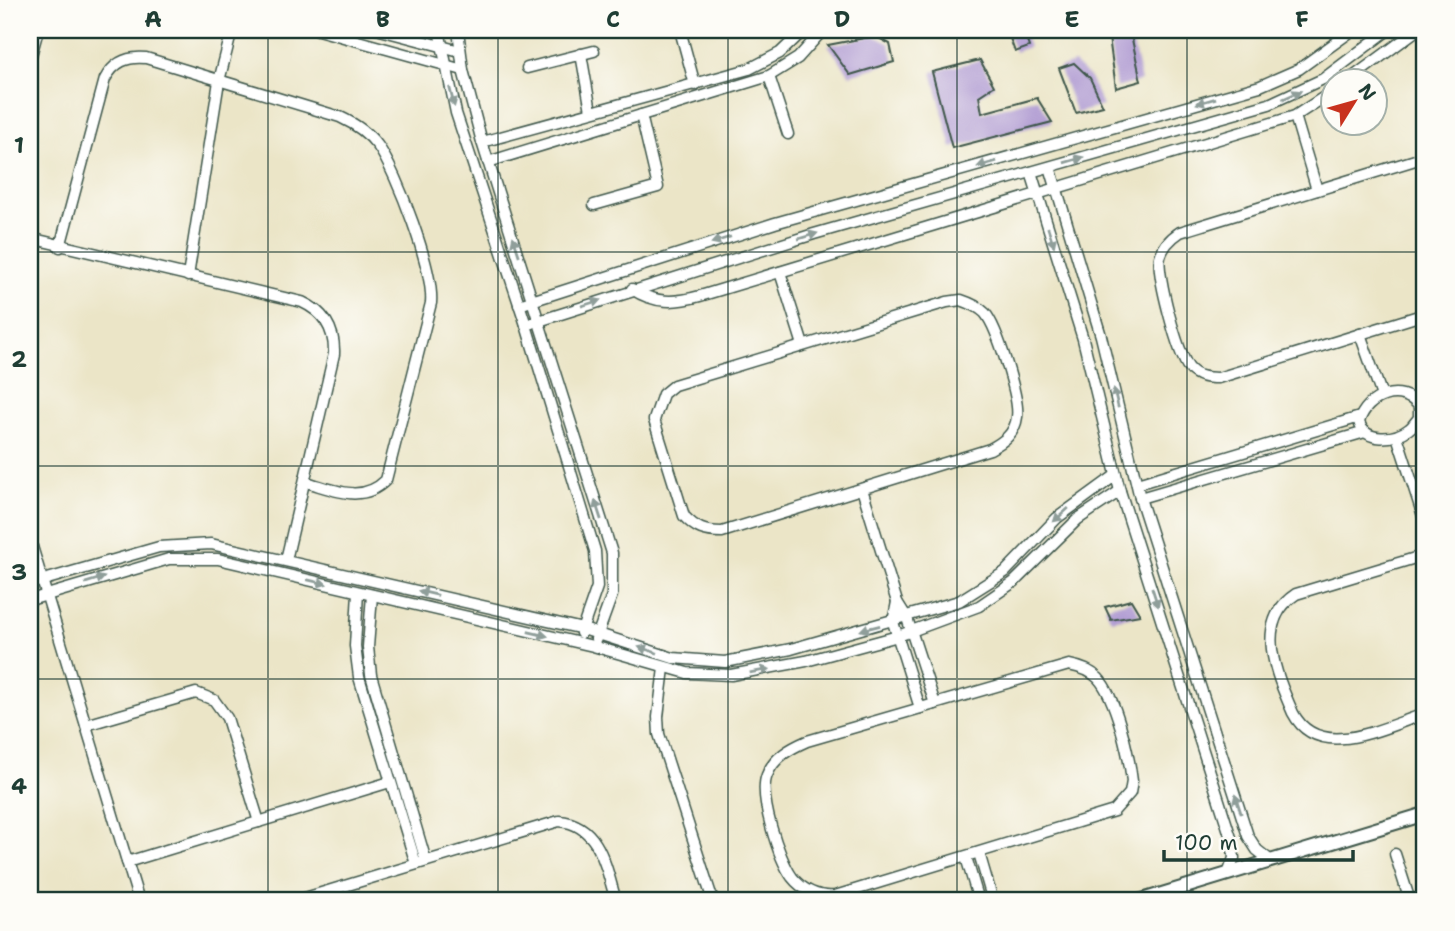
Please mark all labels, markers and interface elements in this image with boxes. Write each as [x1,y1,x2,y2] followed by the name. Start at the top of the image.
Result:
[144,4,162,34] text: A
[376,4,390,34] text: B
[606,4,620,34] text: C
[834,4,850,34] text: D
[1064,4,1080,34] text: E
[1295,4,1309,34] text: F
[1318,66,1388,136] north arrow
[1353,79,1382,106] text: N
[447,86,458,108] one-way arrow
[1282,89,1302,101] one-way arrow
[1195,97,1216,107] one-way arrow
[14,130,24,160] text: 1
[1063,154,1085,165] one-way arrow
[976,159,997,169] one-way arrow
[1046,227,1057,248] one-way arrow
[798,230,819,240] one-way arrow
[711,235,732,246] one-way arrow
[510,236,521,257] one-way arrow
[580,297,601,308] one-way arrow
[11,344,27,374] text: 2
[1110,387,1121,409] one-way arrow
[592,500,603,521] one-way arrow
[1052,507,1070,523] one-way arrow
[11,557,27,587] text: 3
[85,575,106,585] one-way arrow
[306,577,328,588] one-way arrow
[1150,587,1160,608] one-way arrow
[417,588,439,599] one-way arrow
[859,623,881,634] one-way arrow
[527,628,549,639] one-way arrow
[637,644,658,655] one-way arrow
[749,665,771,676] one-way arrow
[11,771,27,801] text: 4
[1232,793,1243,814] one-way arrow
[1164,819,1354,863] scale bar
[1175,829,1238,857] text: 100 m

